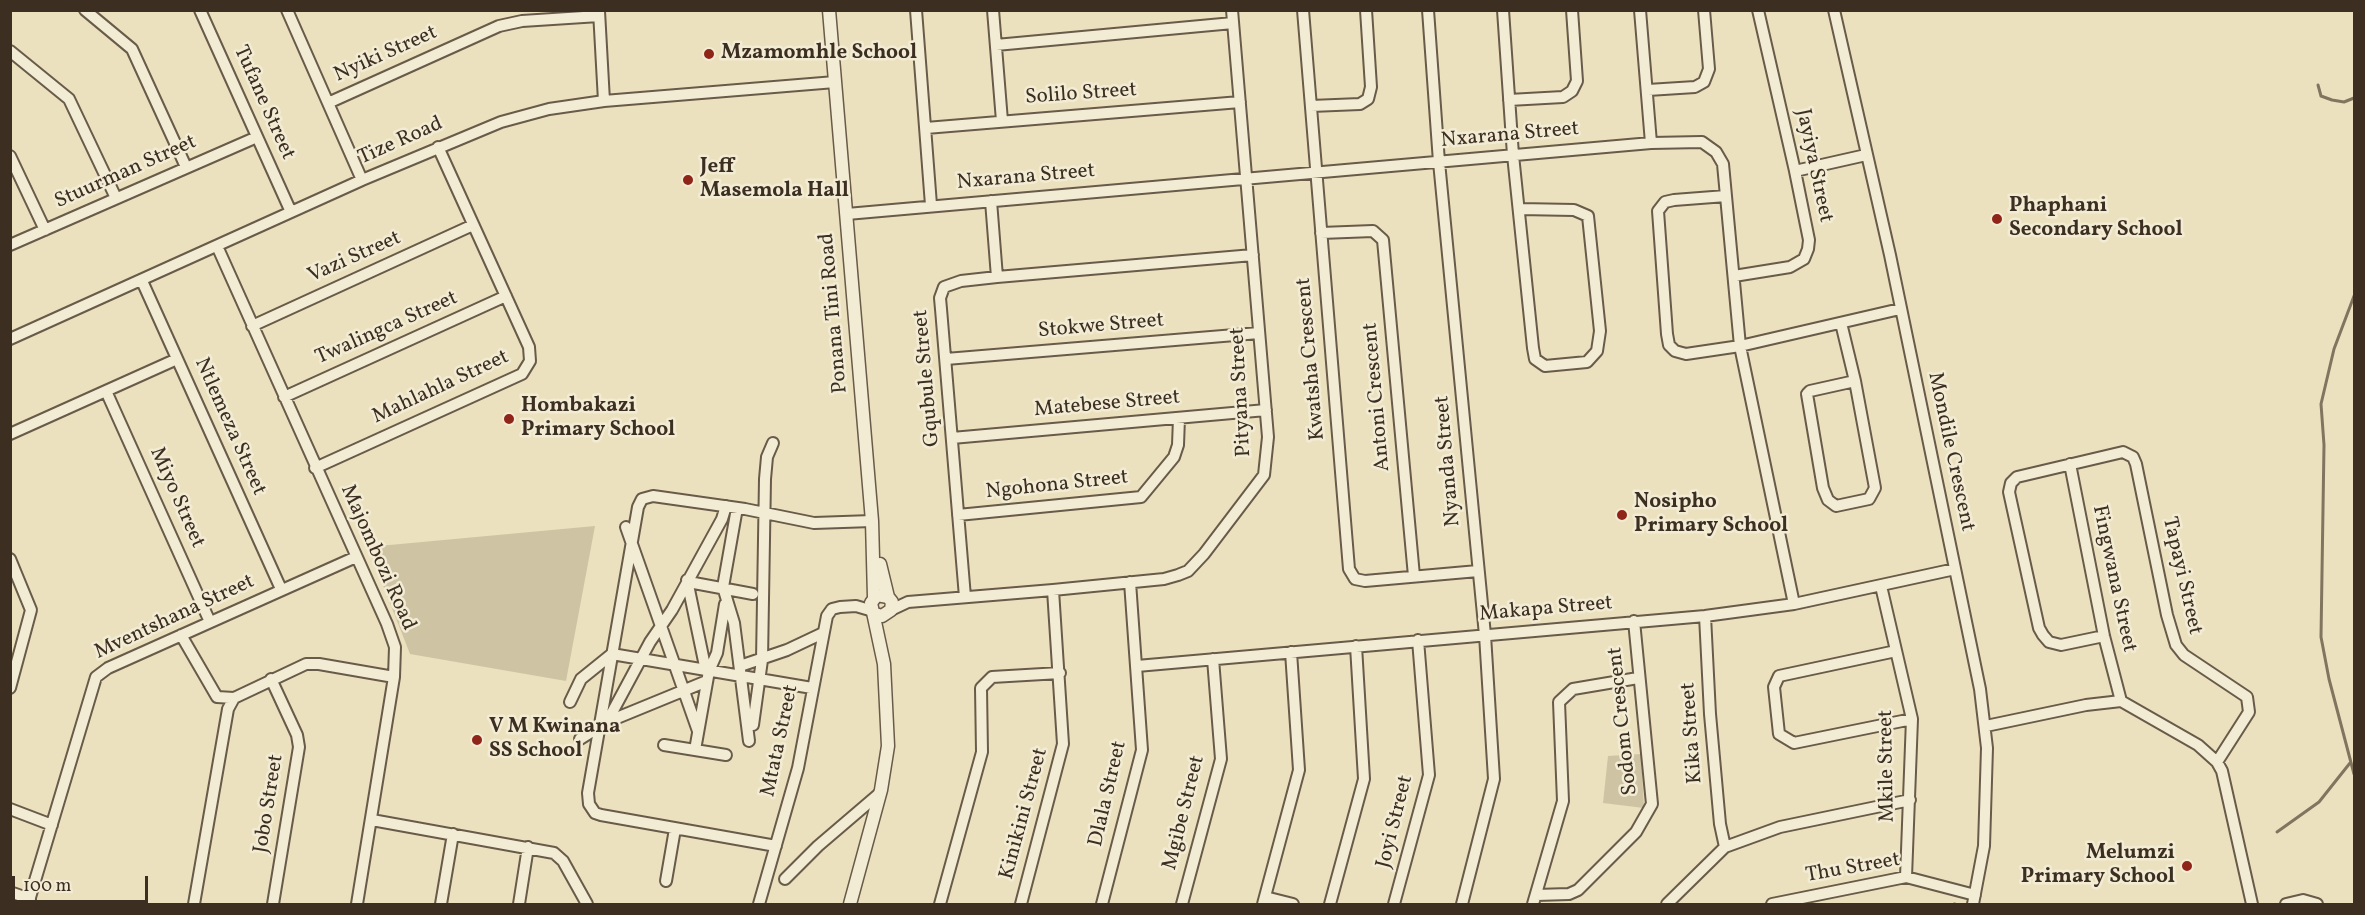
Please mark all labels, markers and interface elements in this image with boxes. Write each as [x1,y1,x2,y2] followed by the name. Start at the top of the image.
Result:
[331,21,441,89] street label: Nyiki Street
[721,41,917,67] place label: Mzamomhle School
[227,42,299,164] street label: Tufane Street
[702,47,716,61] marker: Mzamomhle School
[1024,79,1138,111] street label: Solilo Street
[1789,107,1837,225] street label: Jayiya Street
[355,112,447,172] street label: Tize Road
[1440,117,1580,155] street label: Nxarana Street
[51,131,201,215] street label: Stuurman Street
[700,155,849,205] place label: Jeff Masemola Hall
[956,159,1096,197] street label: Nxarana Street
[681,173,695,187] marker: Jeff Masemola Hall
[2009,194,2183,244] place label: Phaphani Secondary School
[1990,212,2004,226] marker: Phaphani Secondary School
[305,226,405,290] street label: Vazi Street
[815,232,855,394] street label: Ponana Tini Road
[1292,277,1332,441] street label: Kwatsha Crescent
[312,286,462,372] street label: Twalingca Street
[909,308,947,448] street label: Gqubule Street
[1037,309,1165,345] street label: Stokwe Street
[1359,321,1397,473] street label: Antoni Crescent
[1226,326,1258,458] street label: Pityana Street
[369,345,513,431] street label: Mahlahla Street
[187,354,271,500] street label: Ntlemeza Street
[1921,370,1979,534] street label: Mondile Crescent
[1033,386,1181,424] street label: Matebese Street
[521,394,675,444] place label: Hombakazi Primary School
[1431,394,1467,528] street label: Nyanda Street
[502,412,516,426] marker: Hombakazi Primary School
[143,444,209,552] street label: Miyo Street
[984,466,1130,506] street label: Ngohona Street
[334,481,420,635] street label: Majombozi Road
[1634,490,1788,540] place label: Nosipho Primary School
[2085,503,2141,655] street label: Fingwana Street
[1615,508,1629,522] marker: Nosipho Primary School
[2155,515,2207,637] street label: Tapayi Street
[91,570,259,666] street label: Mventshana Street
[1478,592,1614,628] street label: Makapa Street
[1604,645,1644,797] street label: Sodom Crescent
[1677,681,1709,785] street label: Kika Street
[757,683,805,799] street label: Mtata Street
[1874,709,1902,823] street label: Mkile Street
[489,715,621,765] place label: V M Kwinana SS School
[470,733,484,747] marker: V M Kwinana SS School
[1085,739,1133,849] street label: Dlala Street
[995,745,1055,883] street label: Kinikini Street
[250,753,290,855] street label: Jobo Street
[1159,753,1211,873] street label: Mgibe Street
[1372,773,1420,871] street label: Joyi Street
[2021,841,2175,891] place label: Melumzi Primary School
[1804,848,1902,890] street label: Thu Street
[2180,859,2194,873] marker: Melumzi Primary School
[15,864,152,902] scale bar
[23,874,72,899] text: 100 m

